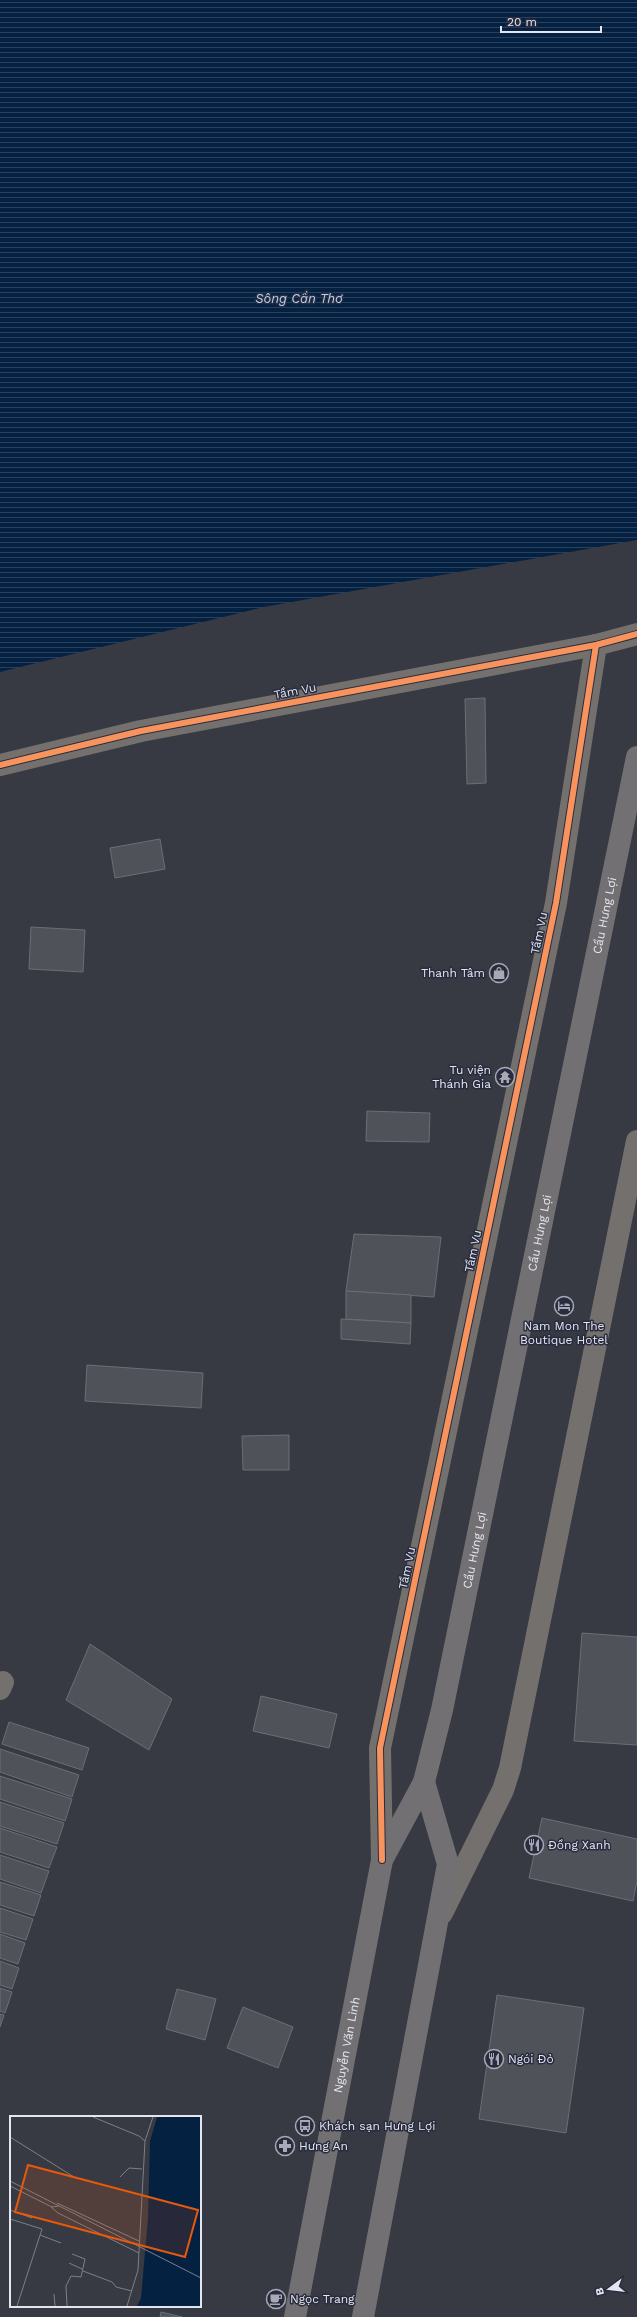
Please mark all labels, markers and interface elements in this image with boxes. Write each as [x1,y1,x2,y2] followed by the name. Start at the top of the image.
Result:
[501,8,601,34] scale bar
[507,15,537,29] text: 20 m
[255,291,343,306] water label: Sông Cần Thơ
[273,680,317,702] street label: Tầm Vu
[590,876,619,955] street label: Cầu Hưng Lợi
[528,911,550,955] street label: Tầm Vu
[488,962,510,984] shop icon: Thanh Tâm
[421,966,485,980] place label: Thanh Tâm
[432,1063,491,1091] place label: Tu viện Thánh Gia
[494,1066,516,1088] temple icon: Tu viện Thánh Gia
[525,1193,554,1273] street label: Cầu Hưng Lợi
[462,1229,484,1273] street label: Tầm Vu
[553,1295,575,1317] hotel icon: Nam Mon The Boutique Hotel
[520,1319,608,1347] place label: Nam Mon The Boutique Hotel
[460,1511,489,1590] street label: Cầu Hưng Lợi
[396,1546,418,1590] street label: Tầm Vu
[523,1834,545,1856] restaurant icon: Đồng Xanh
[548,1838,611,1852] place label: Đồng Xanh
[331,1996,363,2094] street label: Nguyễn Văn Linh
[483,2048,505,2070] restaurant icon: Ngói Đỏ
[508,2052,554,2066] place label: Ngói Đỏ
[294,2115,316,2137] bus stop icon: Khách sạn Hưng Lợi
[10,2116,201,2307] inset map
[319,2119,435,2133] place label: Khách sạn Hưng Lợi
[274,2135,296,2157] pharmacy icon: Hưng An
[299,2139,348,2153] place label: Hưng An
[589,2269,629,2309] north arrow
[592,2286,607,2297] text: B
[265,2288,287,2310] cafe icon: Ngọc Trang
[290,2292,355,2306] place label: Ngọc Trang

